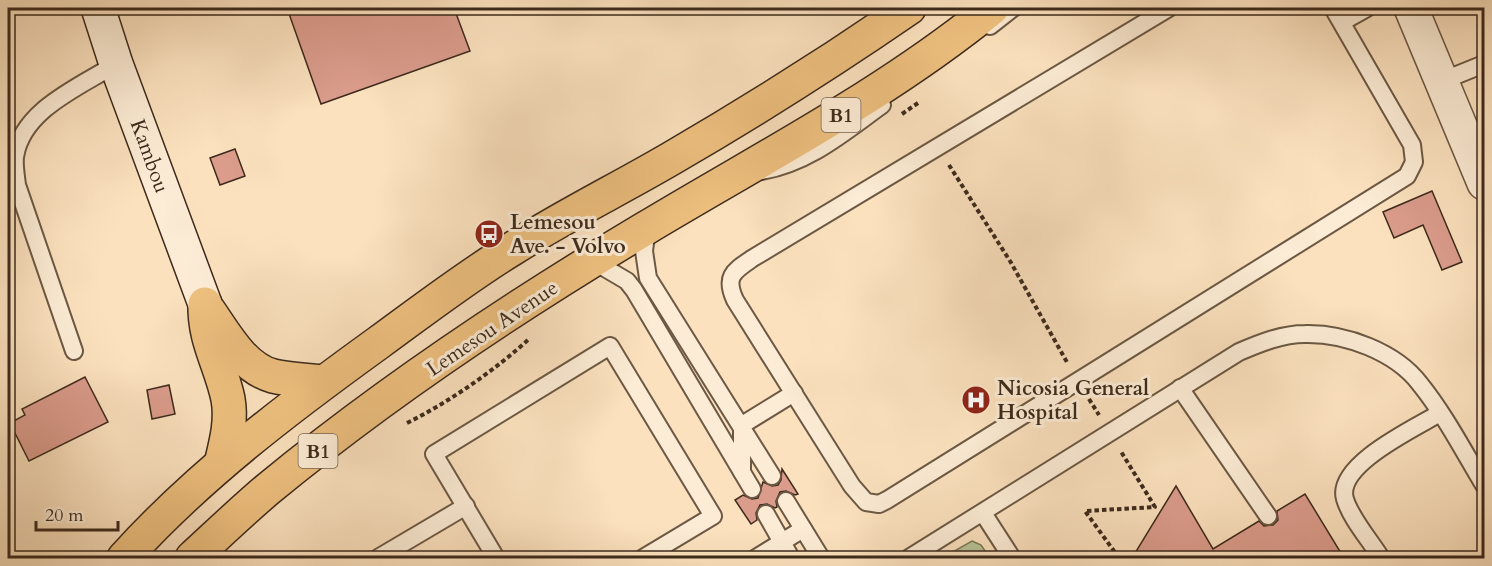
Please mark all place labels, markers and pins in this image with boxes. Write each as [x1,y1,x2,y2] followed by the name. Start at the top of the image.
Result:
[510,208,626,261] place label: Lemesou Ave. - Volvo
[473,218,505,250] bus stop icon: Lemesou Ave. - Volvo
[997,374,1149,427] place label: Nicosia General Hospital
[960,384,992,416] hospital icon: Nicosia General Hospital

